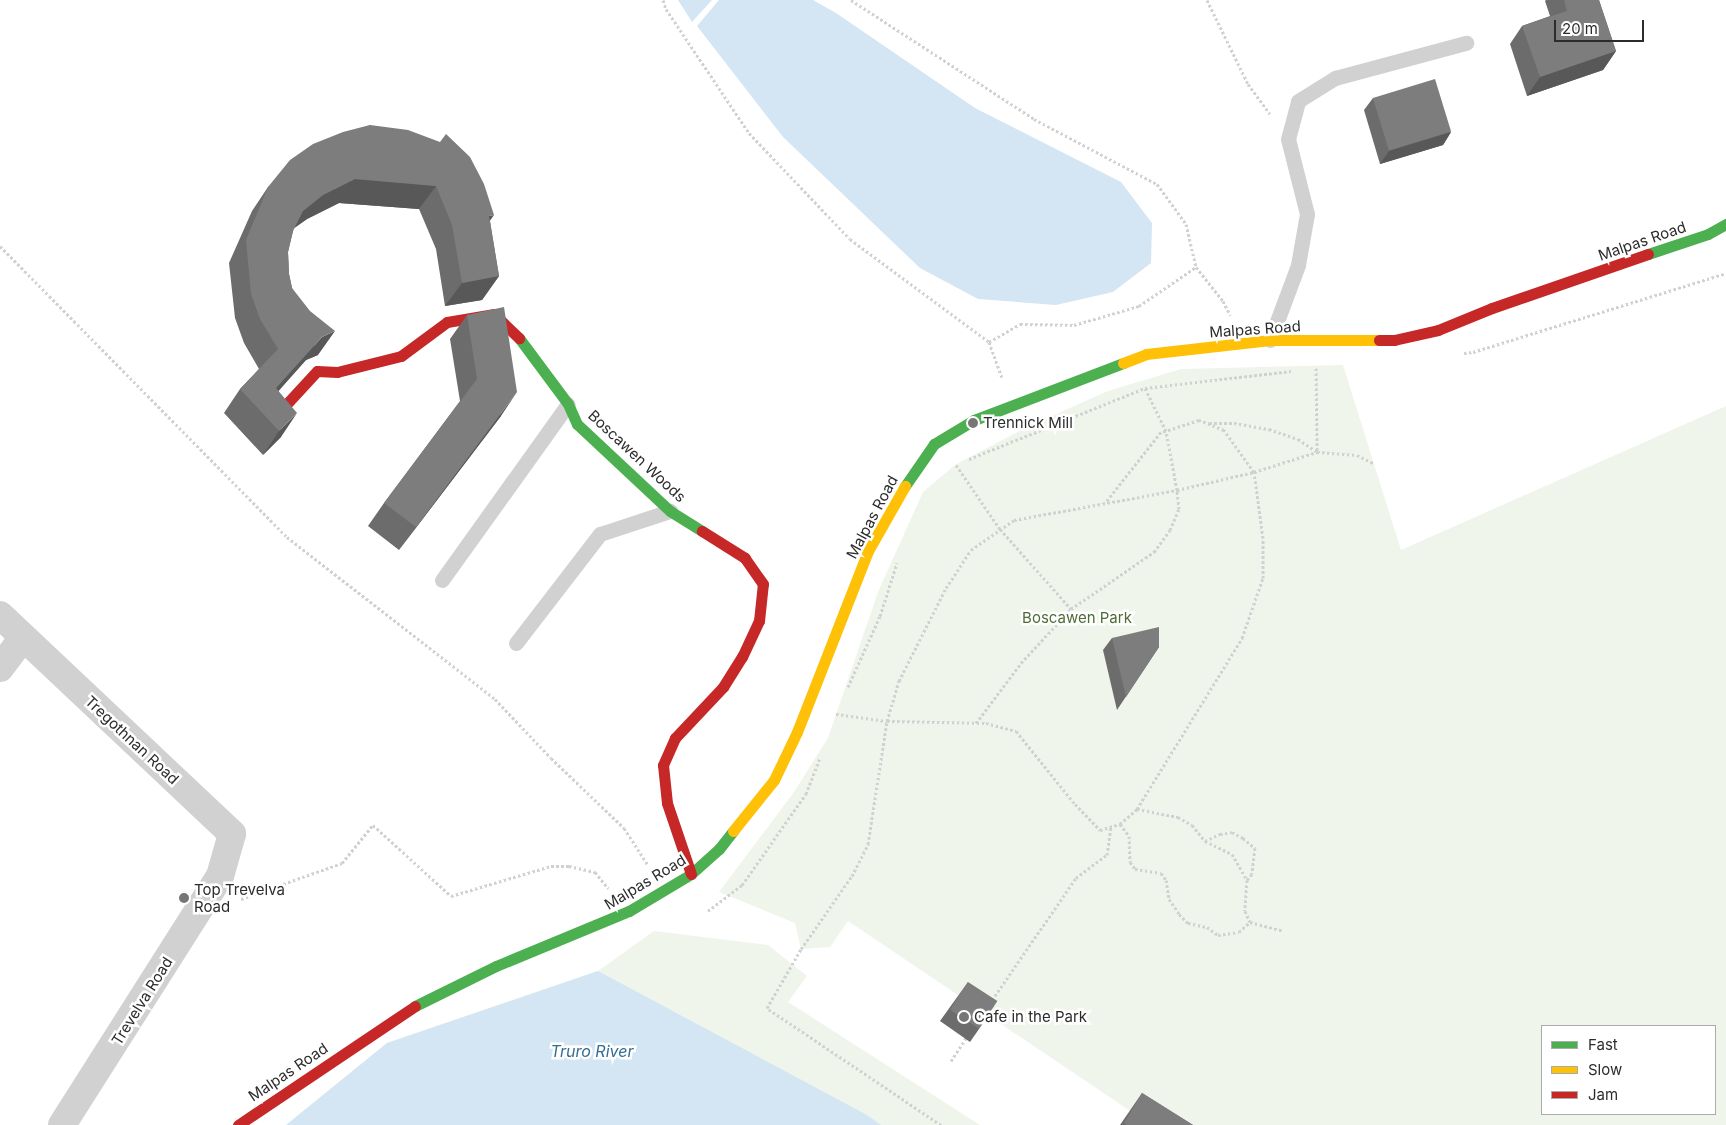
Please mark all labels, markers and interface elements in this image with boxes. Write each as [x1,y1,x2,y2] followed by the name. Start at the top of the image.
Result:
[1556,10,1646,42] scale bar
[1562,19,1598,38] text: 20 m
[1596,218,1688,264] street label: Malpas Road
[1209,317,1301,341] street label: Malpas Road
[584,406,690,506] street label: Boscawen Woods
[983,414,1073,432] place label: Trennick Mill
[967,417,979,429] marker: Trennick Mill
[843,472,901,562] street label: Malpas Road
[1022,609,1132,627] park label: Boscawen Park
[81,692,183,788] street label: Tregothnan Road
[601,851,689,913] street label: Malpas Road
[194,880,285,915] place label: Top Trevelva Road
[178,892,190,904] marker: Top Trevelva Road
[108,954,176,1048] street label: Trevelva Road
[974,1008,1087,1026] place label: Cafe in the Park
[958,1011,970,1023] marker: Cafe in the Park
[1541,1025,1716,1115] legend
[1588,1035,1618,1054] text: Fast
[245,1039,331,1105] street label: Malpas Road
[551,1041,633,1061] water label: Truro River
[1588,1060,1622,1079] text: Slow
[1588,1085,1618,1104] text: Jam

